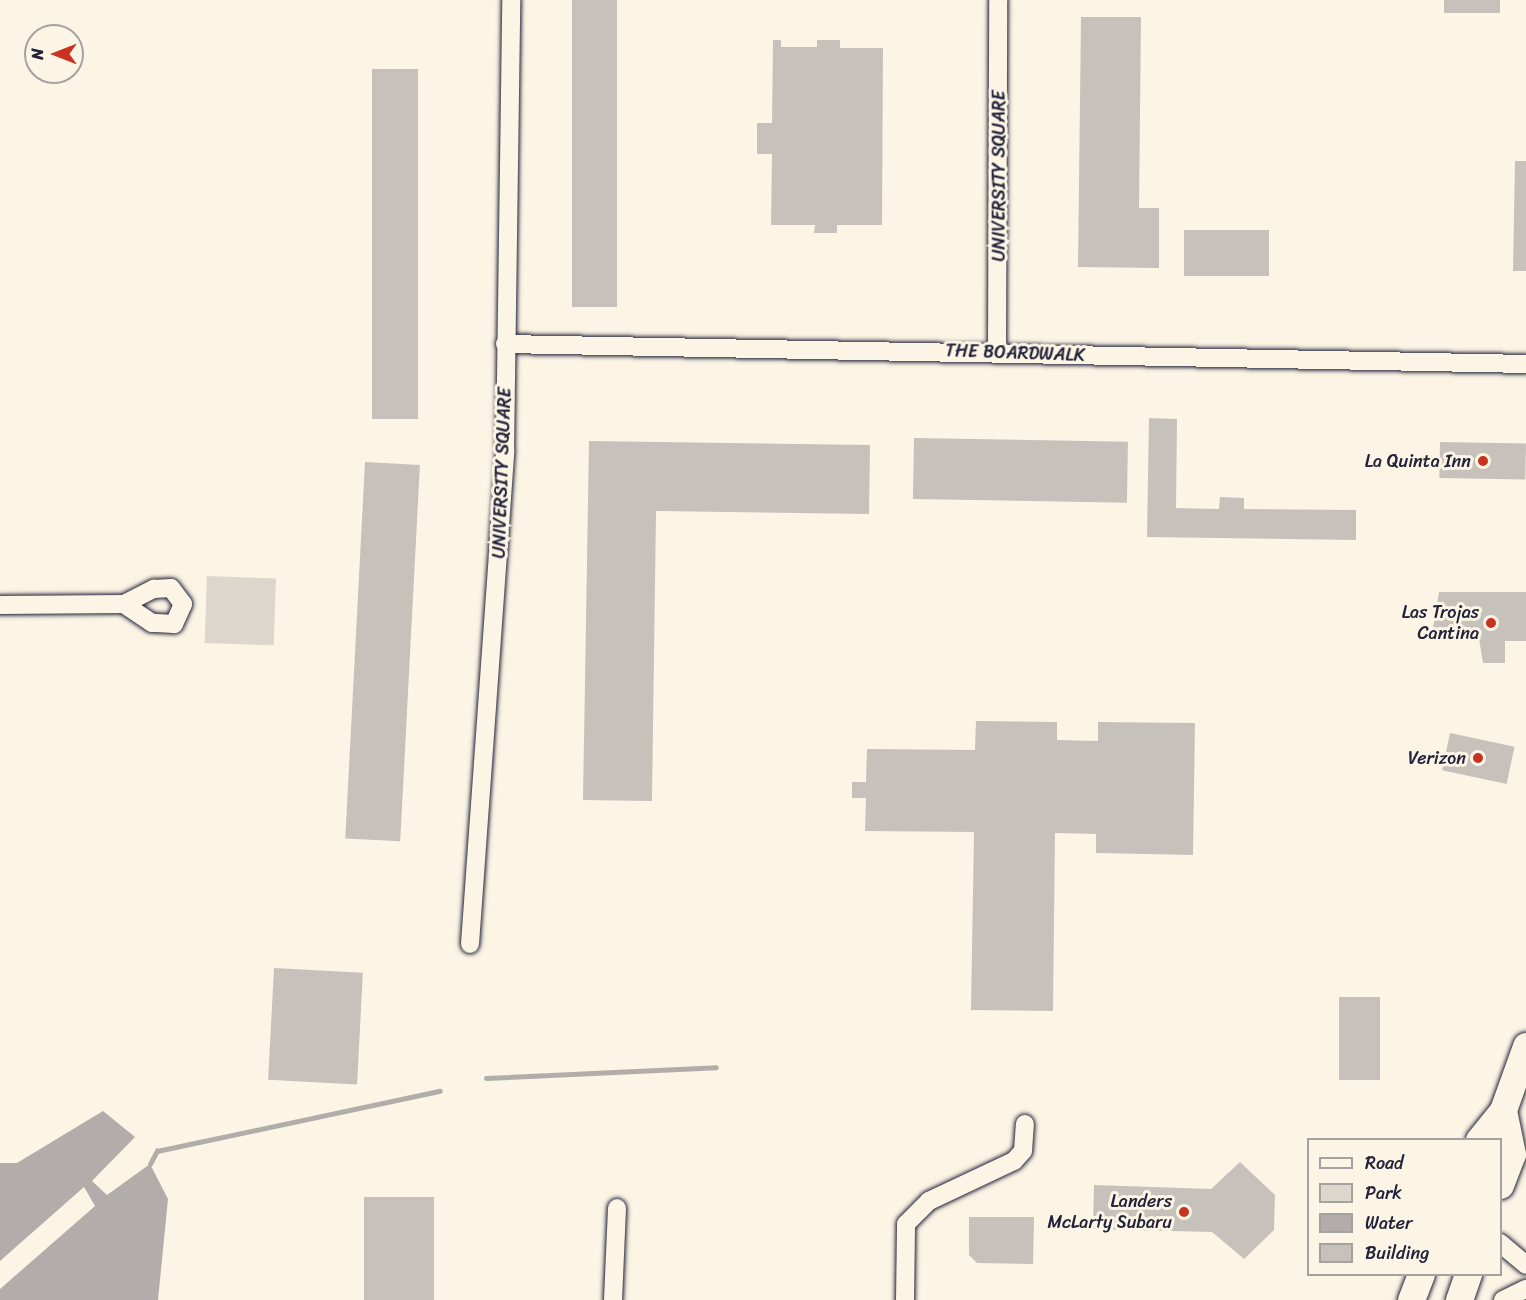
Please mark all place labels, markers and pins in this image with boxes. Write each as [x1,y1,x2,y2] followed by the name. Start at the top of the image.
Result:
[1365,450,1471,472] place label: La Quinta Inn
[1476,454,1490,468] marker: La Quinta Inn
[1402,602,1479,644] place label: Las Trojas Cantina
[1484,616,1498,630] marker: Las Trojas Cantina
[1408,747,1466,769] place label: Verizon
[1471,751,1485,765] marker: Verizon
[1045,1191,1172,1234] place label: Landers McLarty Subaru
[1177,1205,1191,1219] marker: Landers McLarty Subaru

